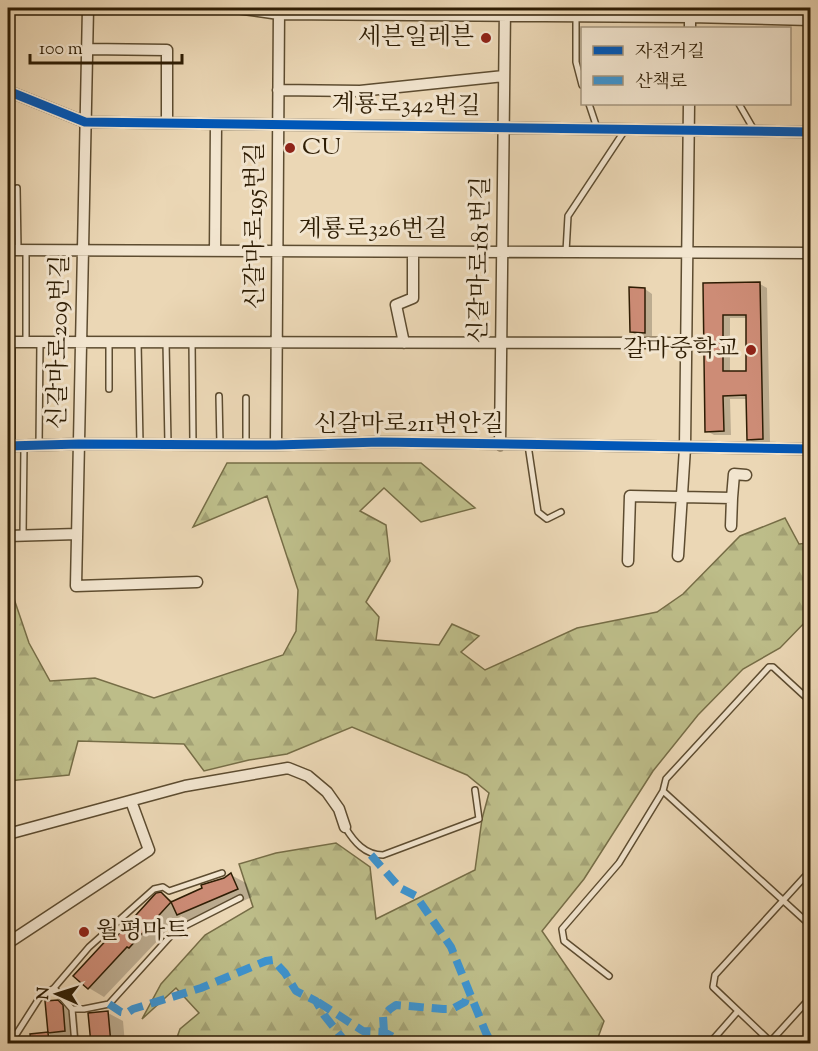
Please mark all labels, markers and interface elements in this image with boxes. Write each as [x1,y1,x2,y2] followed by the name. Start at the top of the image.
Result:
[358,21,474,55] place label: 세븐일레븐
[30,27,182,65] scale bar
[581,27,791,105] legend
[479,31,493,45] marker: 세븐일레븐
[39,37,83,63] text: 100 m
[635,40,705,66] text: 자전거길
[635,70,687,96] text: 산책로
[331,88,481,124] street label: 계룡로342번길
[302,131,341,165] place label: CU
[283,141,297,155] marker: CU
[239,142,273,310] street label: 신갈마로195번길
[463,176,499,344] street label: 신갈마로181번길
[299,213,447,247] street label: 계룡로326번길
[41,254,79,430] street label: 신갈마로209번길
[623,333,739,367] place label: 갈마중학교
[744,343,758,357] marker: 갈마중학교
[314,408,504,442] street label: 신갈마로211번안길
[96,915,189,949] place label: 월평마트
[77,925,91,939] marker: 월평마트
[27,964,87,1024] north arrow
[33,986,56,1000] text: N

